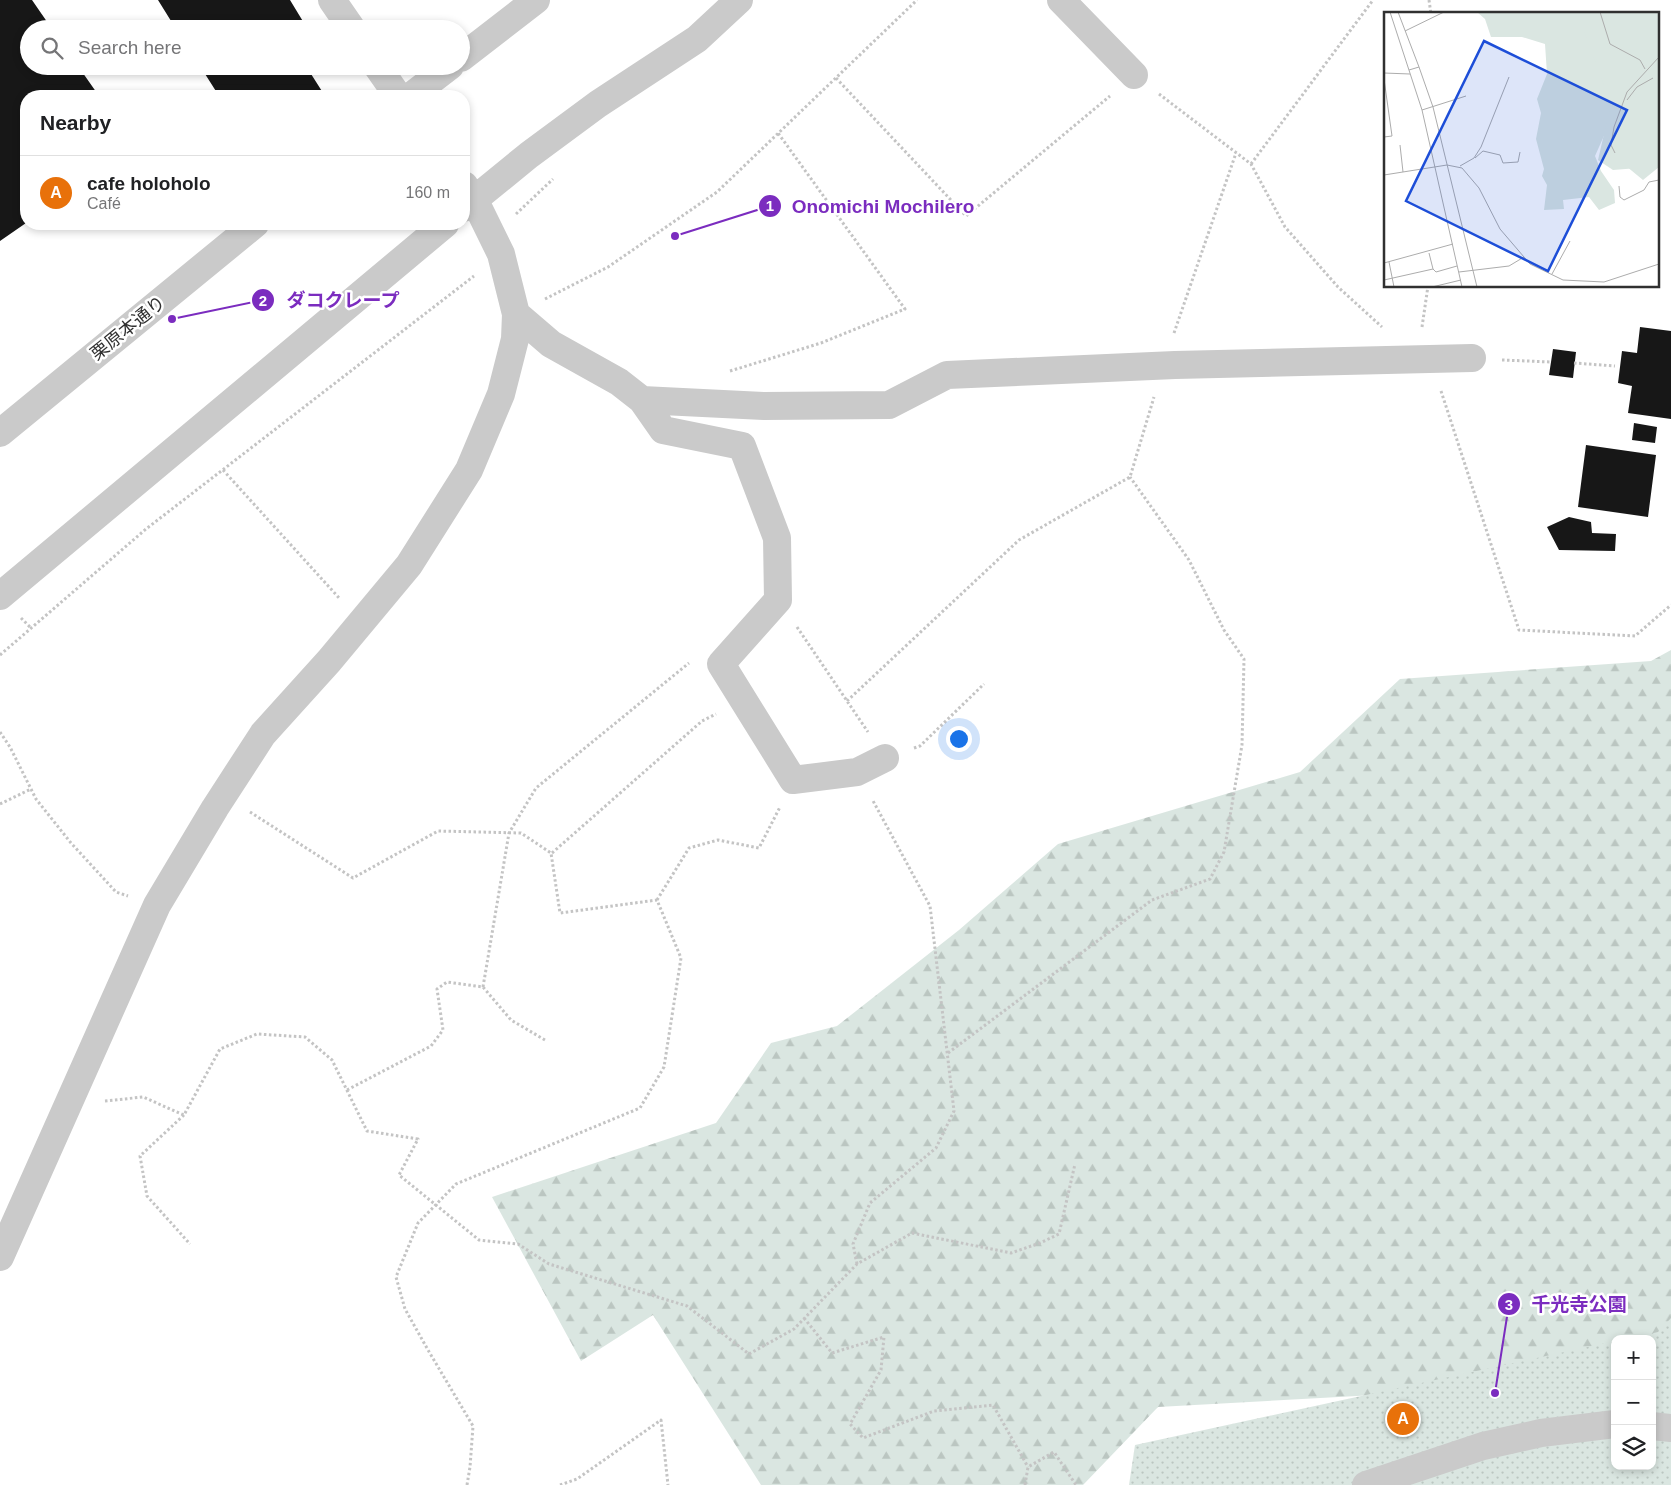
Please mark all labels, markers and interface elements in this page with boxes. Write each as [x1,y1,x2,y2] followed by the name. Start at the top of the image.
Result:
[1384,12,1658,288] inset map
[20,20,470,75] search box
[38,34,66,62] icon: search
[78,37,182,58] text: Search here
[40,111,111,134] text: Nearby
[87,173,211,194] text: cafe holoholo
[50,184,62,201] text: A
[406,184,450,201] text: 160 m
[757,189,985,223] callout: Onomichi Mochilero
[87,195,121,212] text: Café
[792,196,974,217] text: Onomichi Mochilero
[766,197,774,214] text: 1
[251,283,410,317] callout: ダコクレープ
[287,290,399,311] text: ダコクレープ
[87,292,169,364] street label: 栗原本通り
[259,292,267,309] text: 2
[946,726,972,752] your location
[1496,1287,1636,1321] callout: 千光寺公園
[1531,1294,1627,1315] text: 千光寺公園
[1505,1296,1513,1313] text: 3
[1611,1335,1656,1470] map controls
[1611,1335,1656,1380] button: +
[1611,1380,1656,1425] button: −
[1387,1400,1419,1438] pin: A
[1611,1425,1656,1470] button: layers

